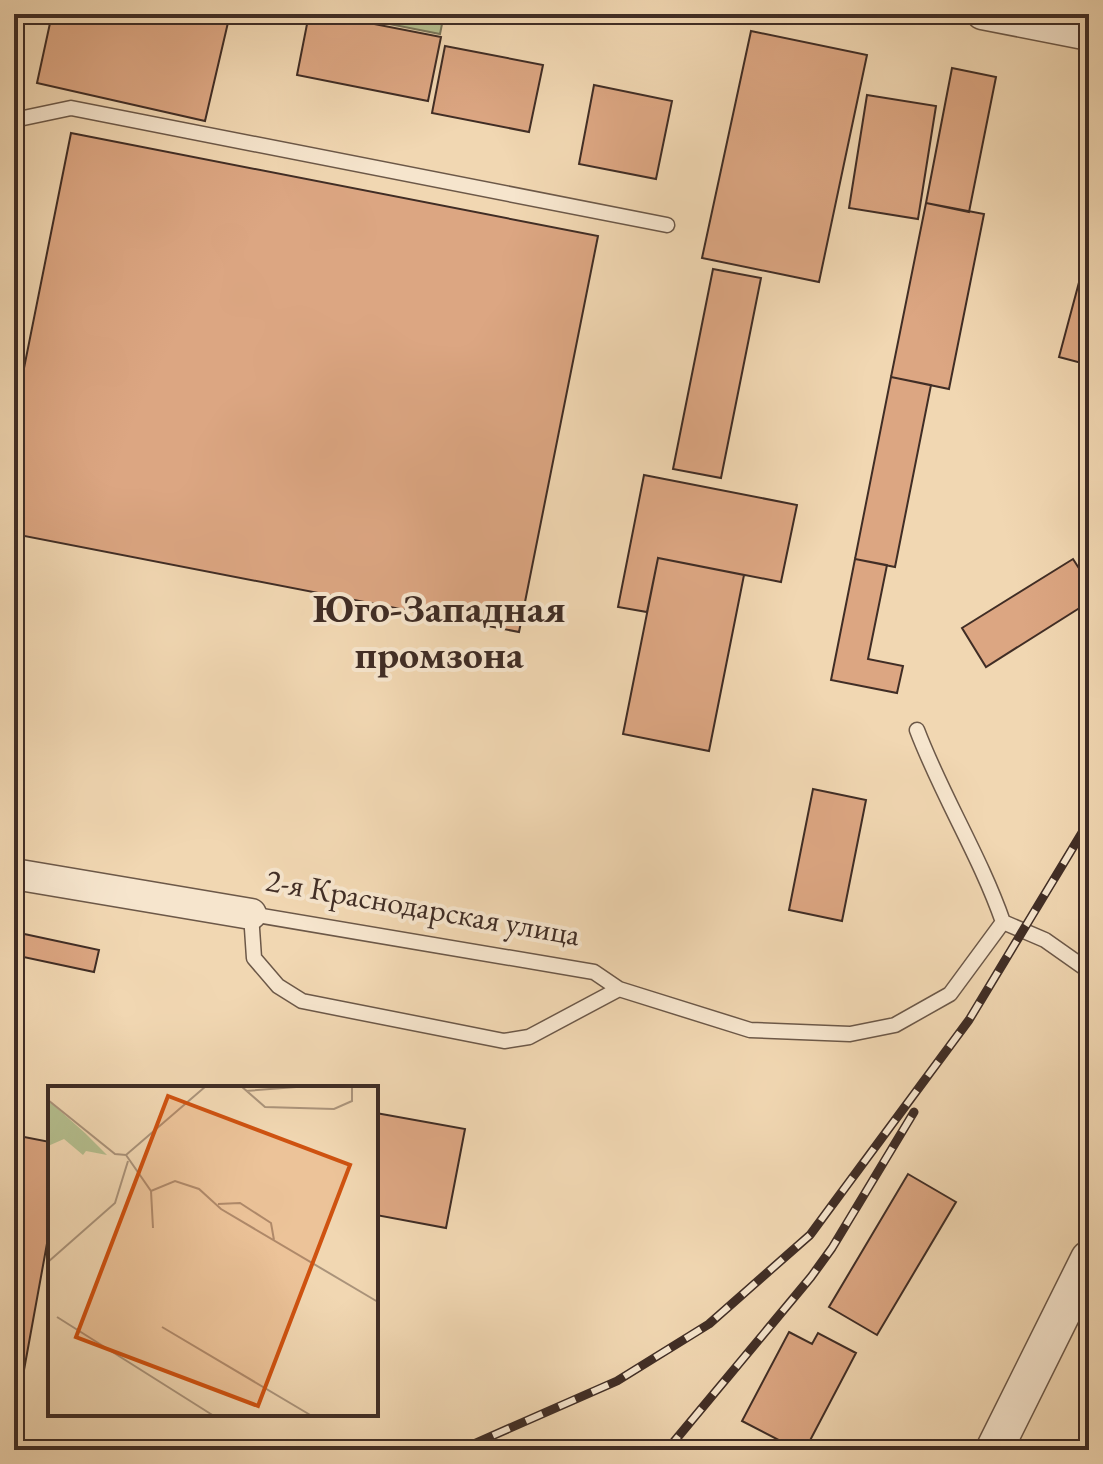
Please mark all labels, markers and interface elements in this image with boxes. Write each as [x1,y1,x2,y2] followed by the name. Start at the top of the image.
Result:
[312,582,566,680] district label: Юго-Западная промзона
[263,859,584,955] street label: 2-я Краснодарская улица
[48,1086,378,1416] inset map

